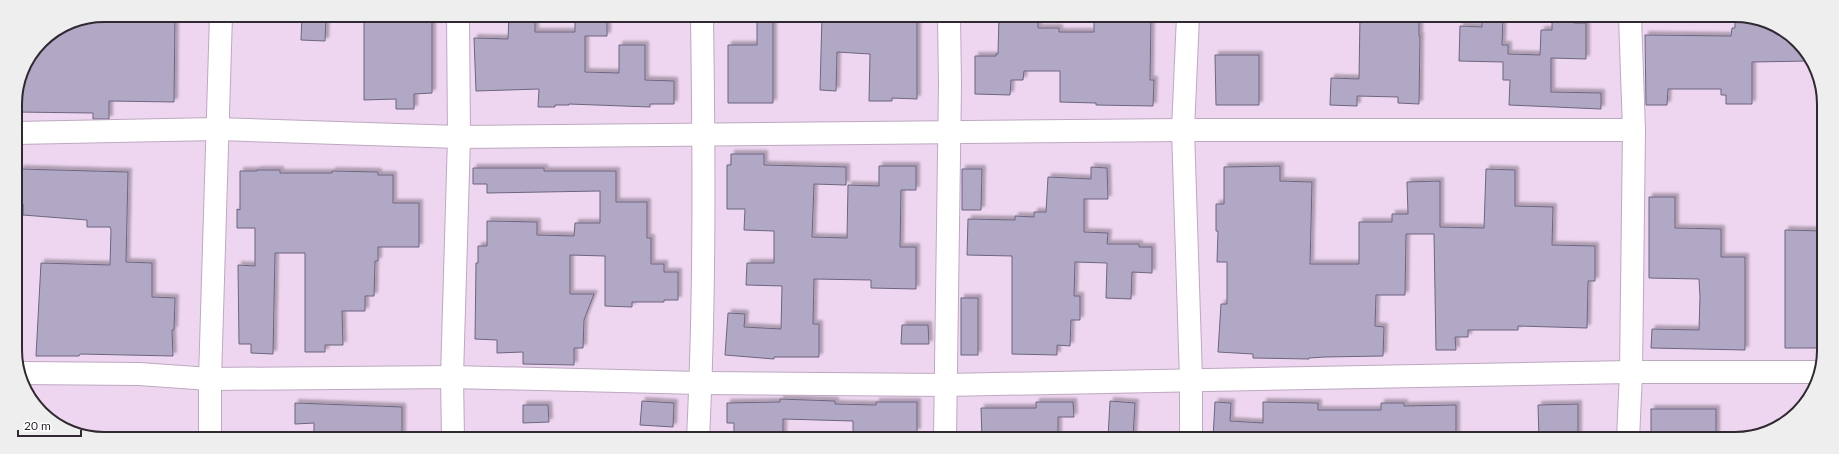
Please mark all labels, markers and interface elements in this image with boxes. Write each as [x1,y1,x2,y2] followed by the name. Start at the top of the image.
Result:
[18,412,81,438] scale bar
[24,418,51,433] text: 20 m

